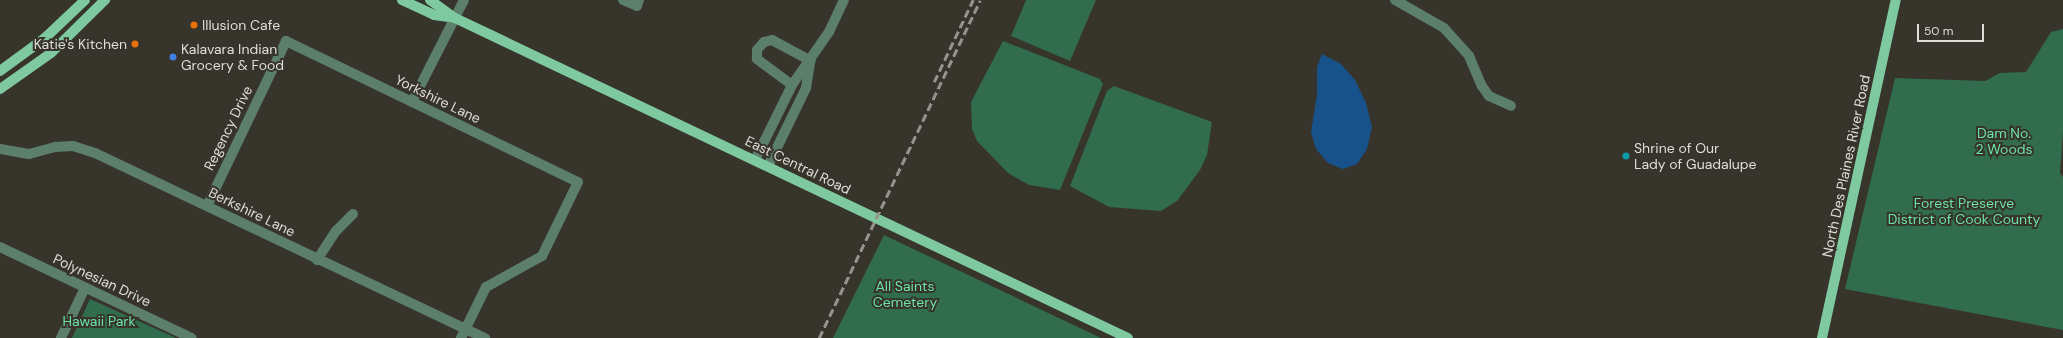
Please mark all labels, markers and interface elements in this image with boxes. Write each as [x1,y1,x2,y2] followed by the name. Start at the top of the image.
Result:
[1919,16,1986,42] scale bar
[202,17,280,33] place label: Illusion Cafe
[189,20,199,30] marker: Illusion Cafe
[1924,23,1953,39] text: 50 m
[34,36,127,52] place label: Katie's Kitchen
[130,39,140,49] marker: Katie's Kitchen
[181,41,284,74] place label: Kalavara Indian Grocery & Food
[168,52,178,62] marker: Kalavara Indian Grocery & Food
[393,71,483,127] street label: Yorkshire Lane
[1818,73,1874,259] street label: North Des Plaines River Road
[200,83,256,173] street label: Regency Drive
[1975,125,2033,158] park label: Dam No. 2 Woods
[743,132,853,198] street label: East Central Road
[1634,140,1757,172] place label: Shrine of Our Lady of Guadalupe
[1621,151,1631,161] marker: Shrine of Our Lady of Guadalupe
[206,184,298,240] street label: Berkshire Lane
[1888,195,2040,228] park label: Forest Preserve District of Cook County
[50,250,154,310] street label: Polynesian Drive
[873,278,937,310] park label: All Saints Cemetery
[62,313,136,329] park label: Hawaii Park

